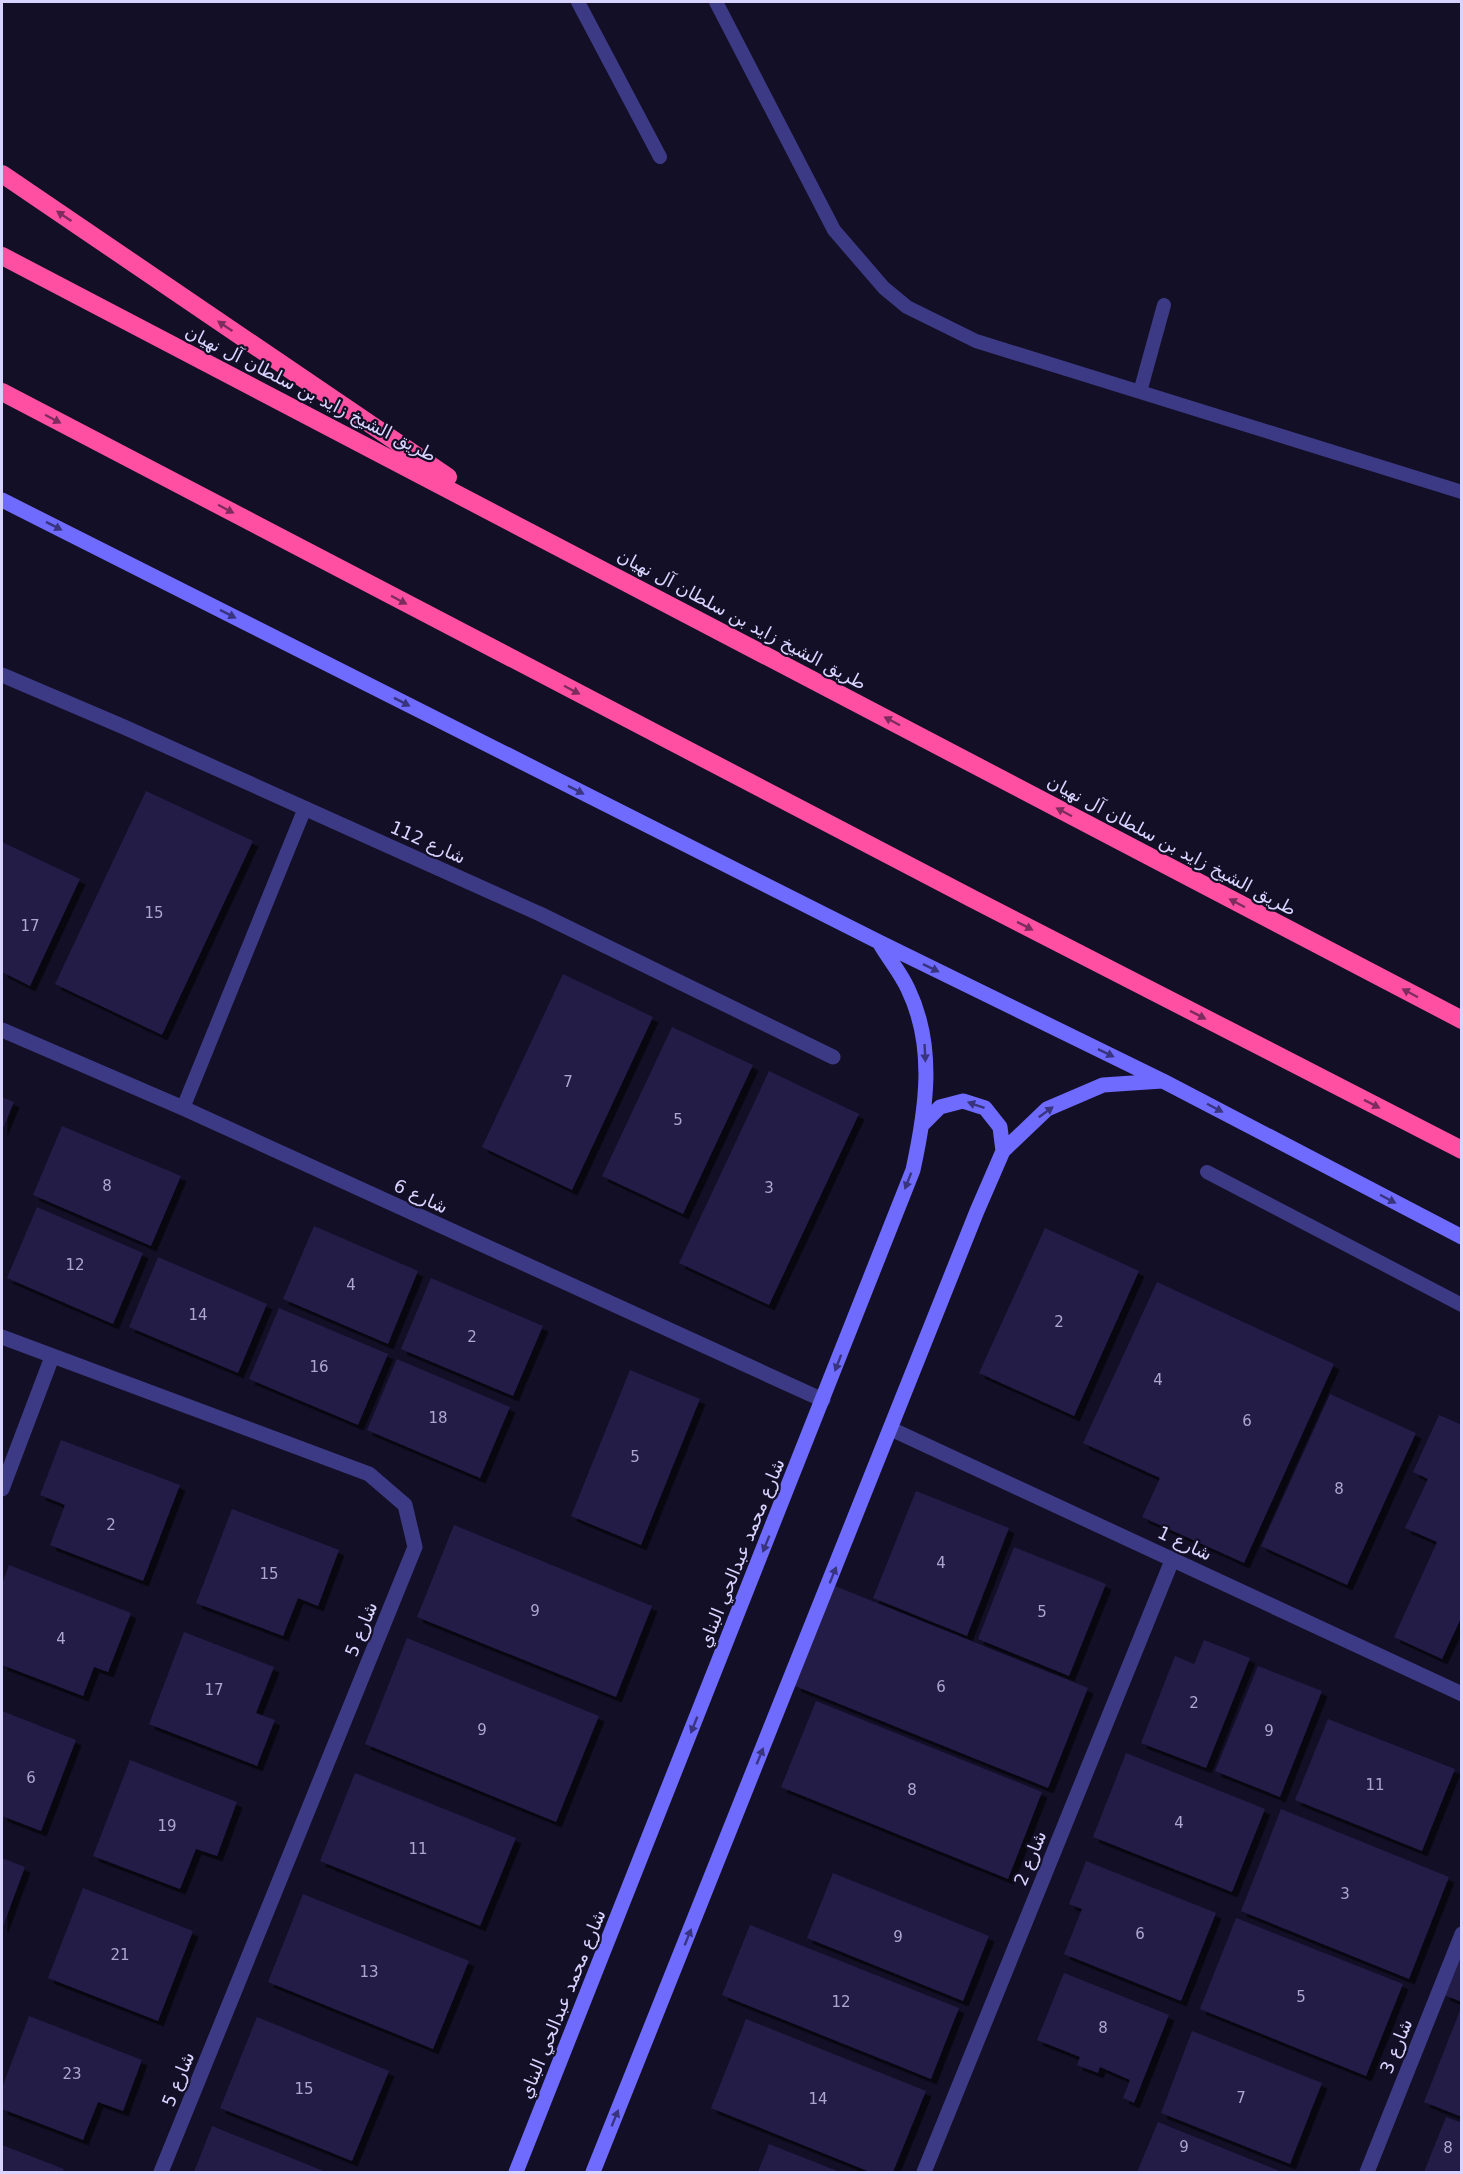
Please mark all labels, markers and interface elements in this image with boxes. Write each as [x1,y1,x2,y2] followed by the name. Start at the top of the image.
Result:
[56,211,72,222] one-way arrow
[181,319,441,467] street label: طريق الشيخ زايد بن سلطان آل نهيان
[217,321,233,332] one-way arrow
[45,414,62,424] one-way arrow
[218,505,235,514] one-way arrow
[45,521,62,531] one-way arrow
[613,543,871,695] street label: طريق الشيخ زايد بن سلطان آل نهيان
[391,595,408,605] one-way arrow
[219,609,236,619] one-way arrow
[564,685,581,695] one-way arrow
[394,697,411,707] one-way arrow
[883,716,900,726] one-way arrow
[1043,769,1301,921] street label: طريق الشيخ زايد بن سلطان آل نهيان
[567,784,585,794] one-way arrow
[1055,807,1072,817] one-way arrow
[387,816,469,869] street label: شارع 112
[1228,898,1245,908] one-way arrow
[144,904,164,922] house number: 15
[20,917,40,935] house number: 17
[1016,921,1033,931] one-way arrow
[923,963,940,973] one-way arrow
[1401,988,1418,998] one-way arrow
[1189,1009,1207,1019] one-way arrow
[921,1043,930,1062] one-way arrow
[1098,1049,1115,1058] one-way arrow
[563,1073,573,1091] house number: 7
[966,1099,984,1109] one-way arrow
[1363,1099,1380,1108] one-way arrow
[1207,1103,1224,1113] one-way arrow
[1038,1106,1054,1118] one-way arrow
[673,1111,683,1129] house number: 5
[903,1172,913,1190] one-way arrow
[390,1174,451,1219] street label: شارع 6
[102,1177,112,1195] house number: 8
[764,1179,774,1197] house number: 3
[1380,1194,1397,1204] one-way arrow
[65,1256,85,1274] house number: 12
[346,1276,356,1294] house number: 4
[188,1306,208,1324] house number: 14
[1054,1313,1064,1331] house number: 2
[467,1328,477,1346] house number: 2
[833,1354,843,1372] one-way arrow
[309,1358,329,1376] house number: 16
[1153,1371,1163,1389] house number: 4
[428,1409,448,1427] house number: 18
[1242,1412,1252,1430] house number: 6
[630,1448,640,1466] house number: 5
[693,1455,789,1651] street label: شارع محمد عبدالحي البناي
[1334,1480,1344,1498] house number: 8
[106,1516,116,1534] house number: 2
[1154,1521,1215,1566] street label: شارع 1
[761,1535,770,1553] one-way arrow
[936,1554,946,1572] house number: 4
[259,1565,279,1583] house number: 15
[829,1566,838,1584] one-way arrow
[341,1599,382,1660] street label: شارع 5
[530,1602,540,1620] house number: 9
[1037,1603,1047,1621] house number: 5
[56,1630,66,1648] house number: 4
[936,1678,946,1696] house number: 6
[204,1681,224,1699] house number: 17
[1189,1694,1199,1712] house number: 2
[689,1716,698,1734] one-way arrow
[477,1721,487,1739] house number: 9
[1264,1722,1274,1740] house number: 9
[756,1747,765,1765] one-way arrow
[26,1769,36,1787] house number: 6
[1365,1776,1385,1794] house number: 11
[907,1781,917,1799] house number: 8
[1174,1814,1184,1832] house number: 4
[157,1817,177,1835] house number: 19
[1010,1828,1051,1889] street label: شارع 2
[408,1840,428,1858] house number: 11
[1340,1885,1350,1903] house number: 3
[514,1906,610,2102] street label: شارع محمد عبدالحي البناي
[1135,1925,1145,1943] house number: 6
[684,1928,693,1946] one-way arrow
[893,1928,903,1946] house number: 9
[110,1946,130,1964] house number: 21
[359,1963,379,1981] house number: 13
[1296,1988,1306,2006] house number: 5
[831,1993,851,2011] house number: 12
[1376,2016,1417,2077] street label: شارع 3
[1098,2019,1108,2037] house number: 8
[158,2049,199,2110] street label: شارع 5
[62,2065,82,2083] house number: 23
[294,2080,314,2098] house number: 15
[1236,2089,1246,2107] house number: 7
[808,2090,828,2108] house number: 14
[611,2109,620,2127] one-way arrow
[1179,2138,1189,2156] house number: 9
[1443,2139,1453,2157] house number: 8

